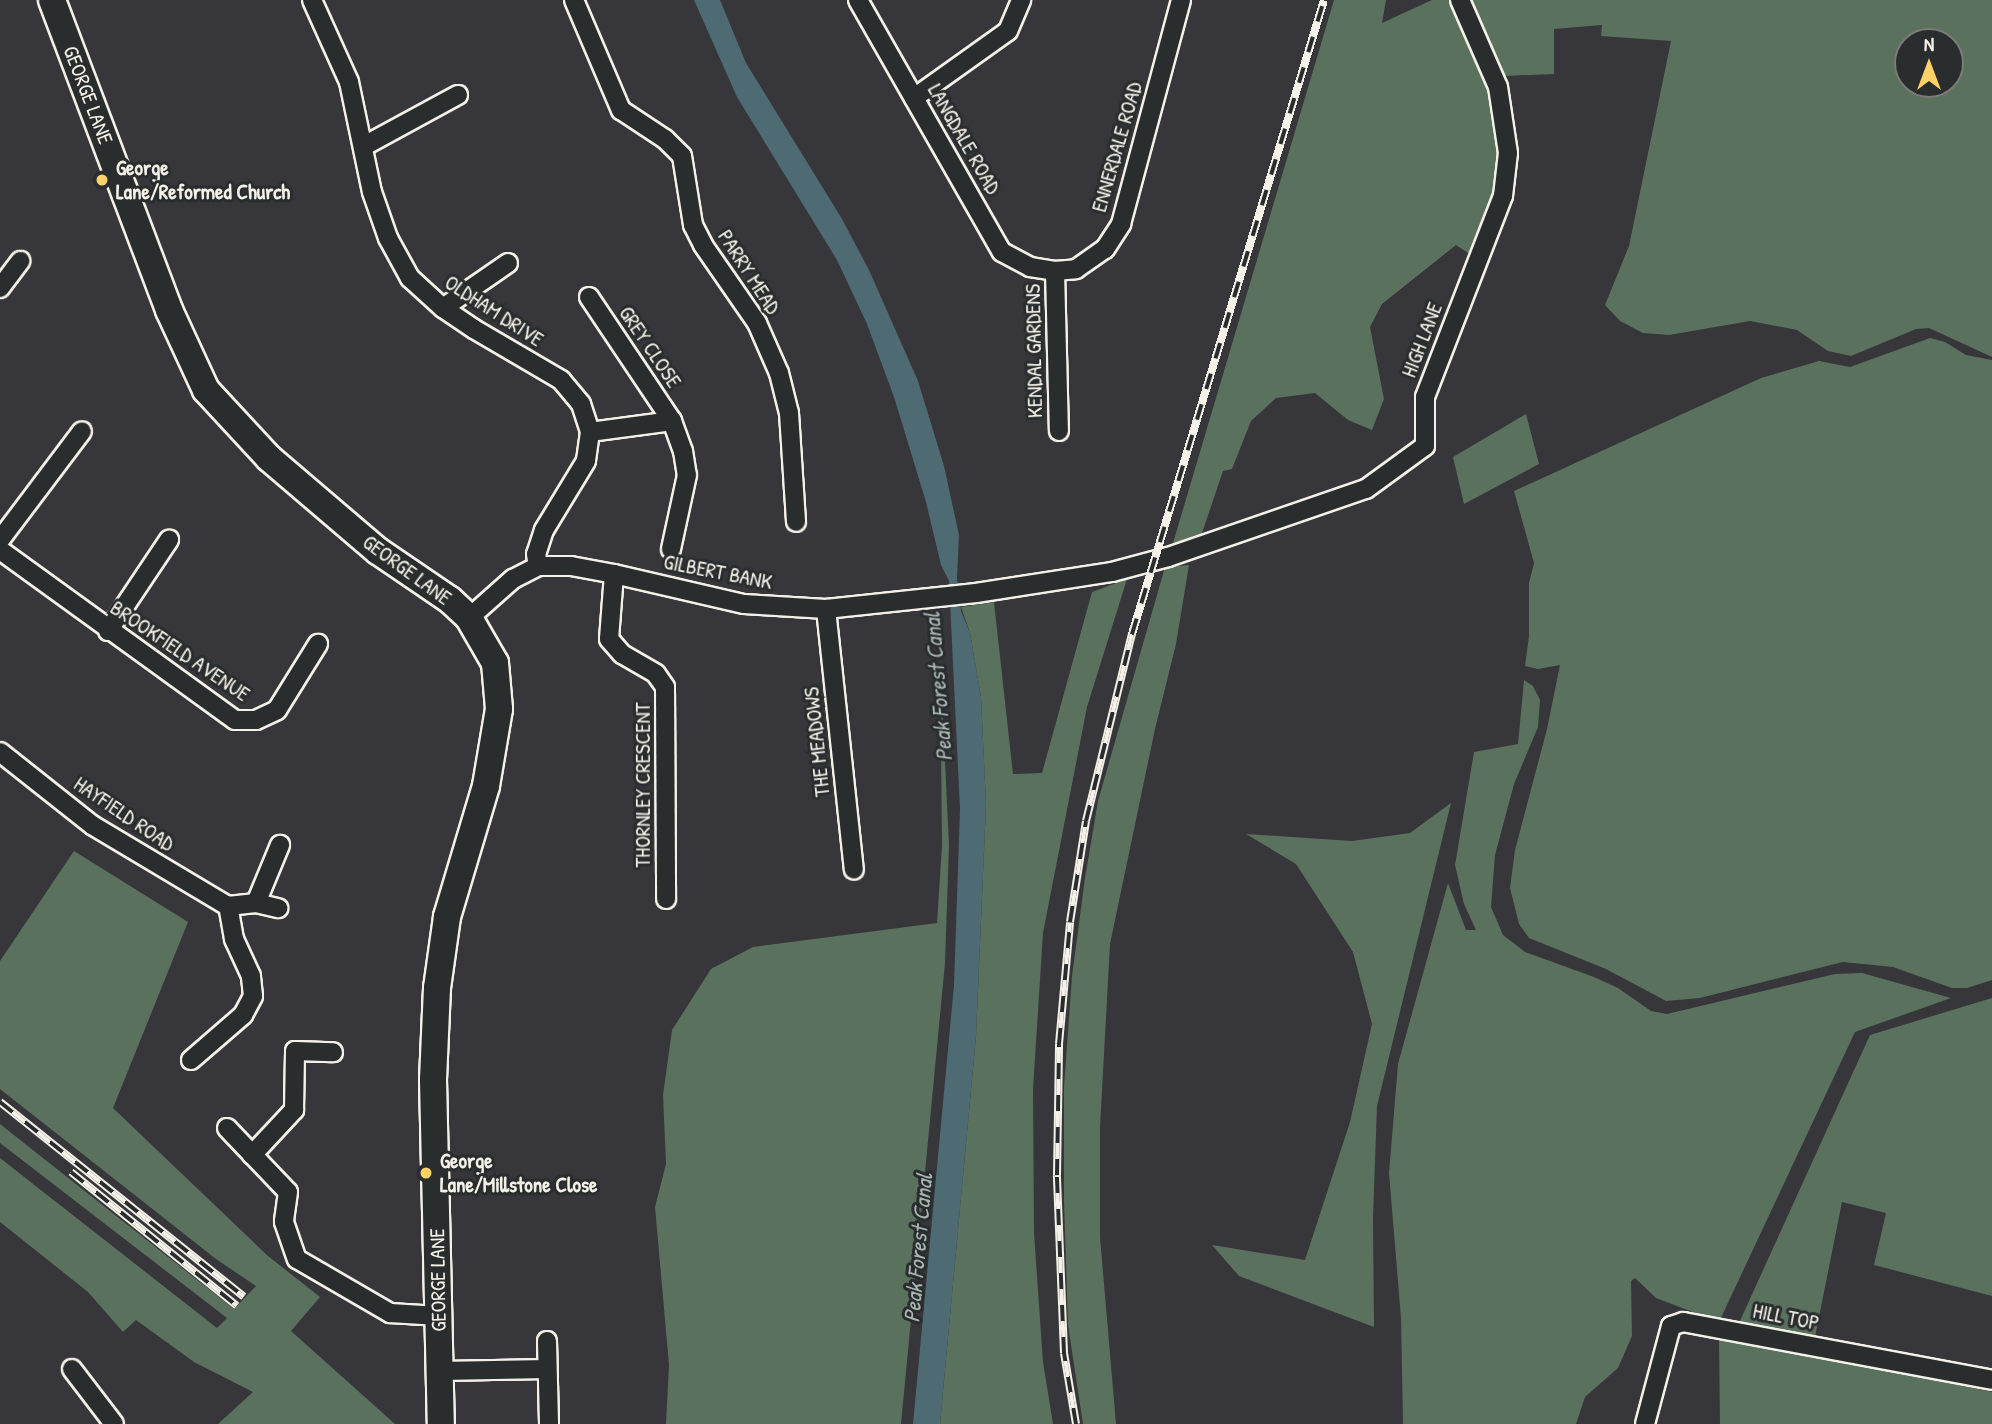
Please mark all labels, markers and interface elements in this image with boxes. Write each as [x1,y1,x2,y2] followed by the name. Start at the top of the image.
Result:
[1894,28,1964,98] north arrow
[1924,31,1934,57] text: N
[58,42,118,148] street label: GEORGE LANE
[922,79,1006,199] street label: LANGDALE ROAD
[1086,79,1148,215] street label: ENNERDALE ROAD
[116,155,290,205] place label: George Lane/Reformed Church
[94,172,110,188] marker: George Lane/Reformed Church
[712,225,786,319] street label: PARRY MEAD
[440,270,548,352] street label: OLDHAM DRIVE
[1020,284,1048,418] street label: KENDAL GARDENS
[1396,299,1448,381] street label: HIGH LANE
[614,301,686,393] street label: GREY CLOSE
[358,529,456,611] street label: GEORGE LANE
[662,549,774,595] street label: GILBERT BANK
[106,595,254,707] street label: BROOKFIELD AVENUE
[918,611,958,763] water label: Peak Forest Canal
[799,686,835,798] street label: THE MEADOWS
[630,703,656,867] street label: THORNLEY CRESCENT
[69,771,179,857] street label: HAYFIELD ROAD
[440,1148,597,1198] place label: George Lane/Millstone Close
[418,1165,434,1181] marker: George Lane/Millstone Close
[898,1172,938,1324] water label: Peak Forest Canal
[425,1228,451,1332] street label: GEORGE LANE
[1751,1298,1821,1336] street label: HILL TOP

